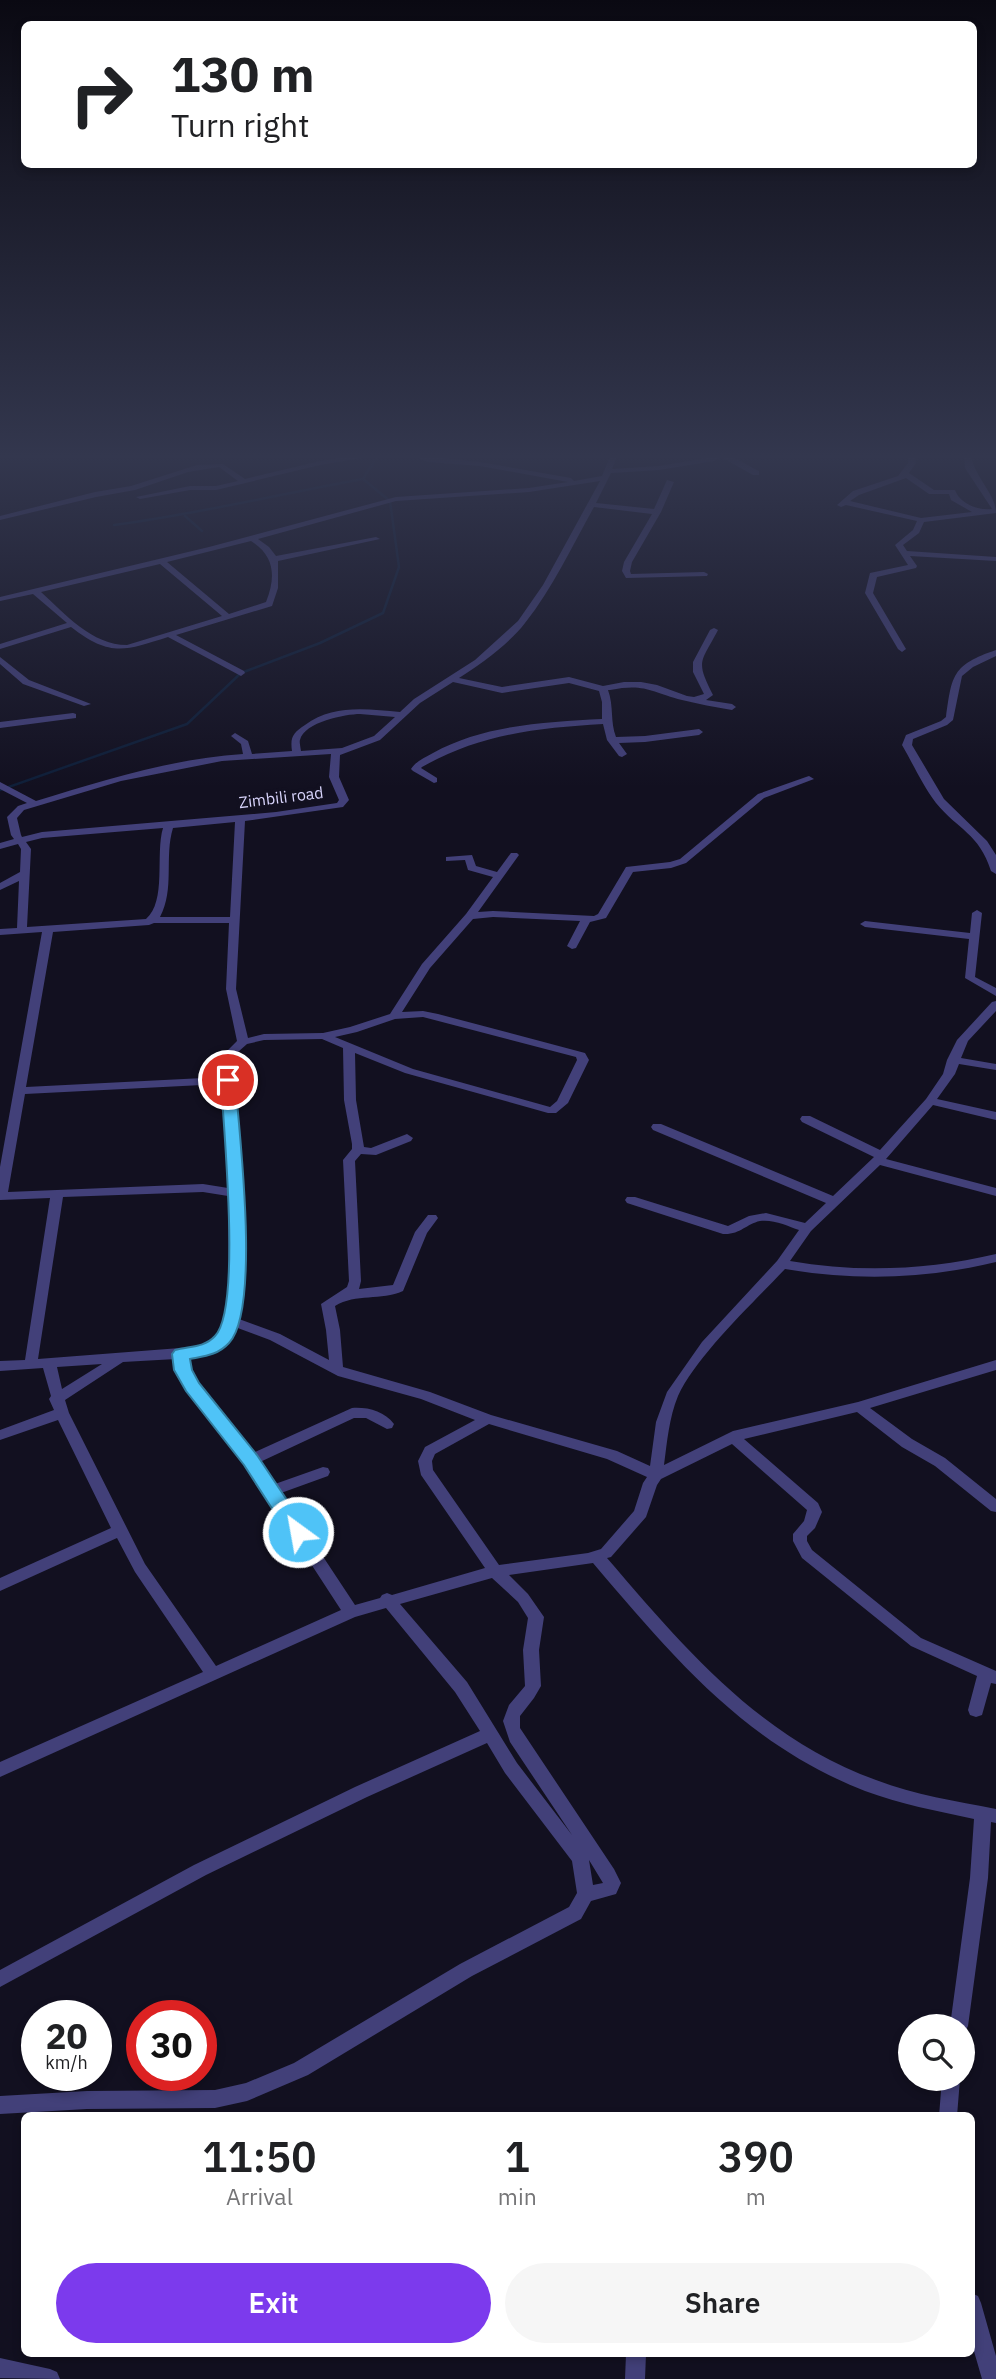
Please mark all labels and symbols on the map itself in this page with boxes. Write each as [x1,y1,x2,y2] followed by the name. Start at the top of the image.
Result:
[237,782,325,812] street label: Zimbili road
[198,1050,258,1110] pin
[261,1495,335,1569] position arrow
[126,2000,217,2091] speed limit sign: 30

